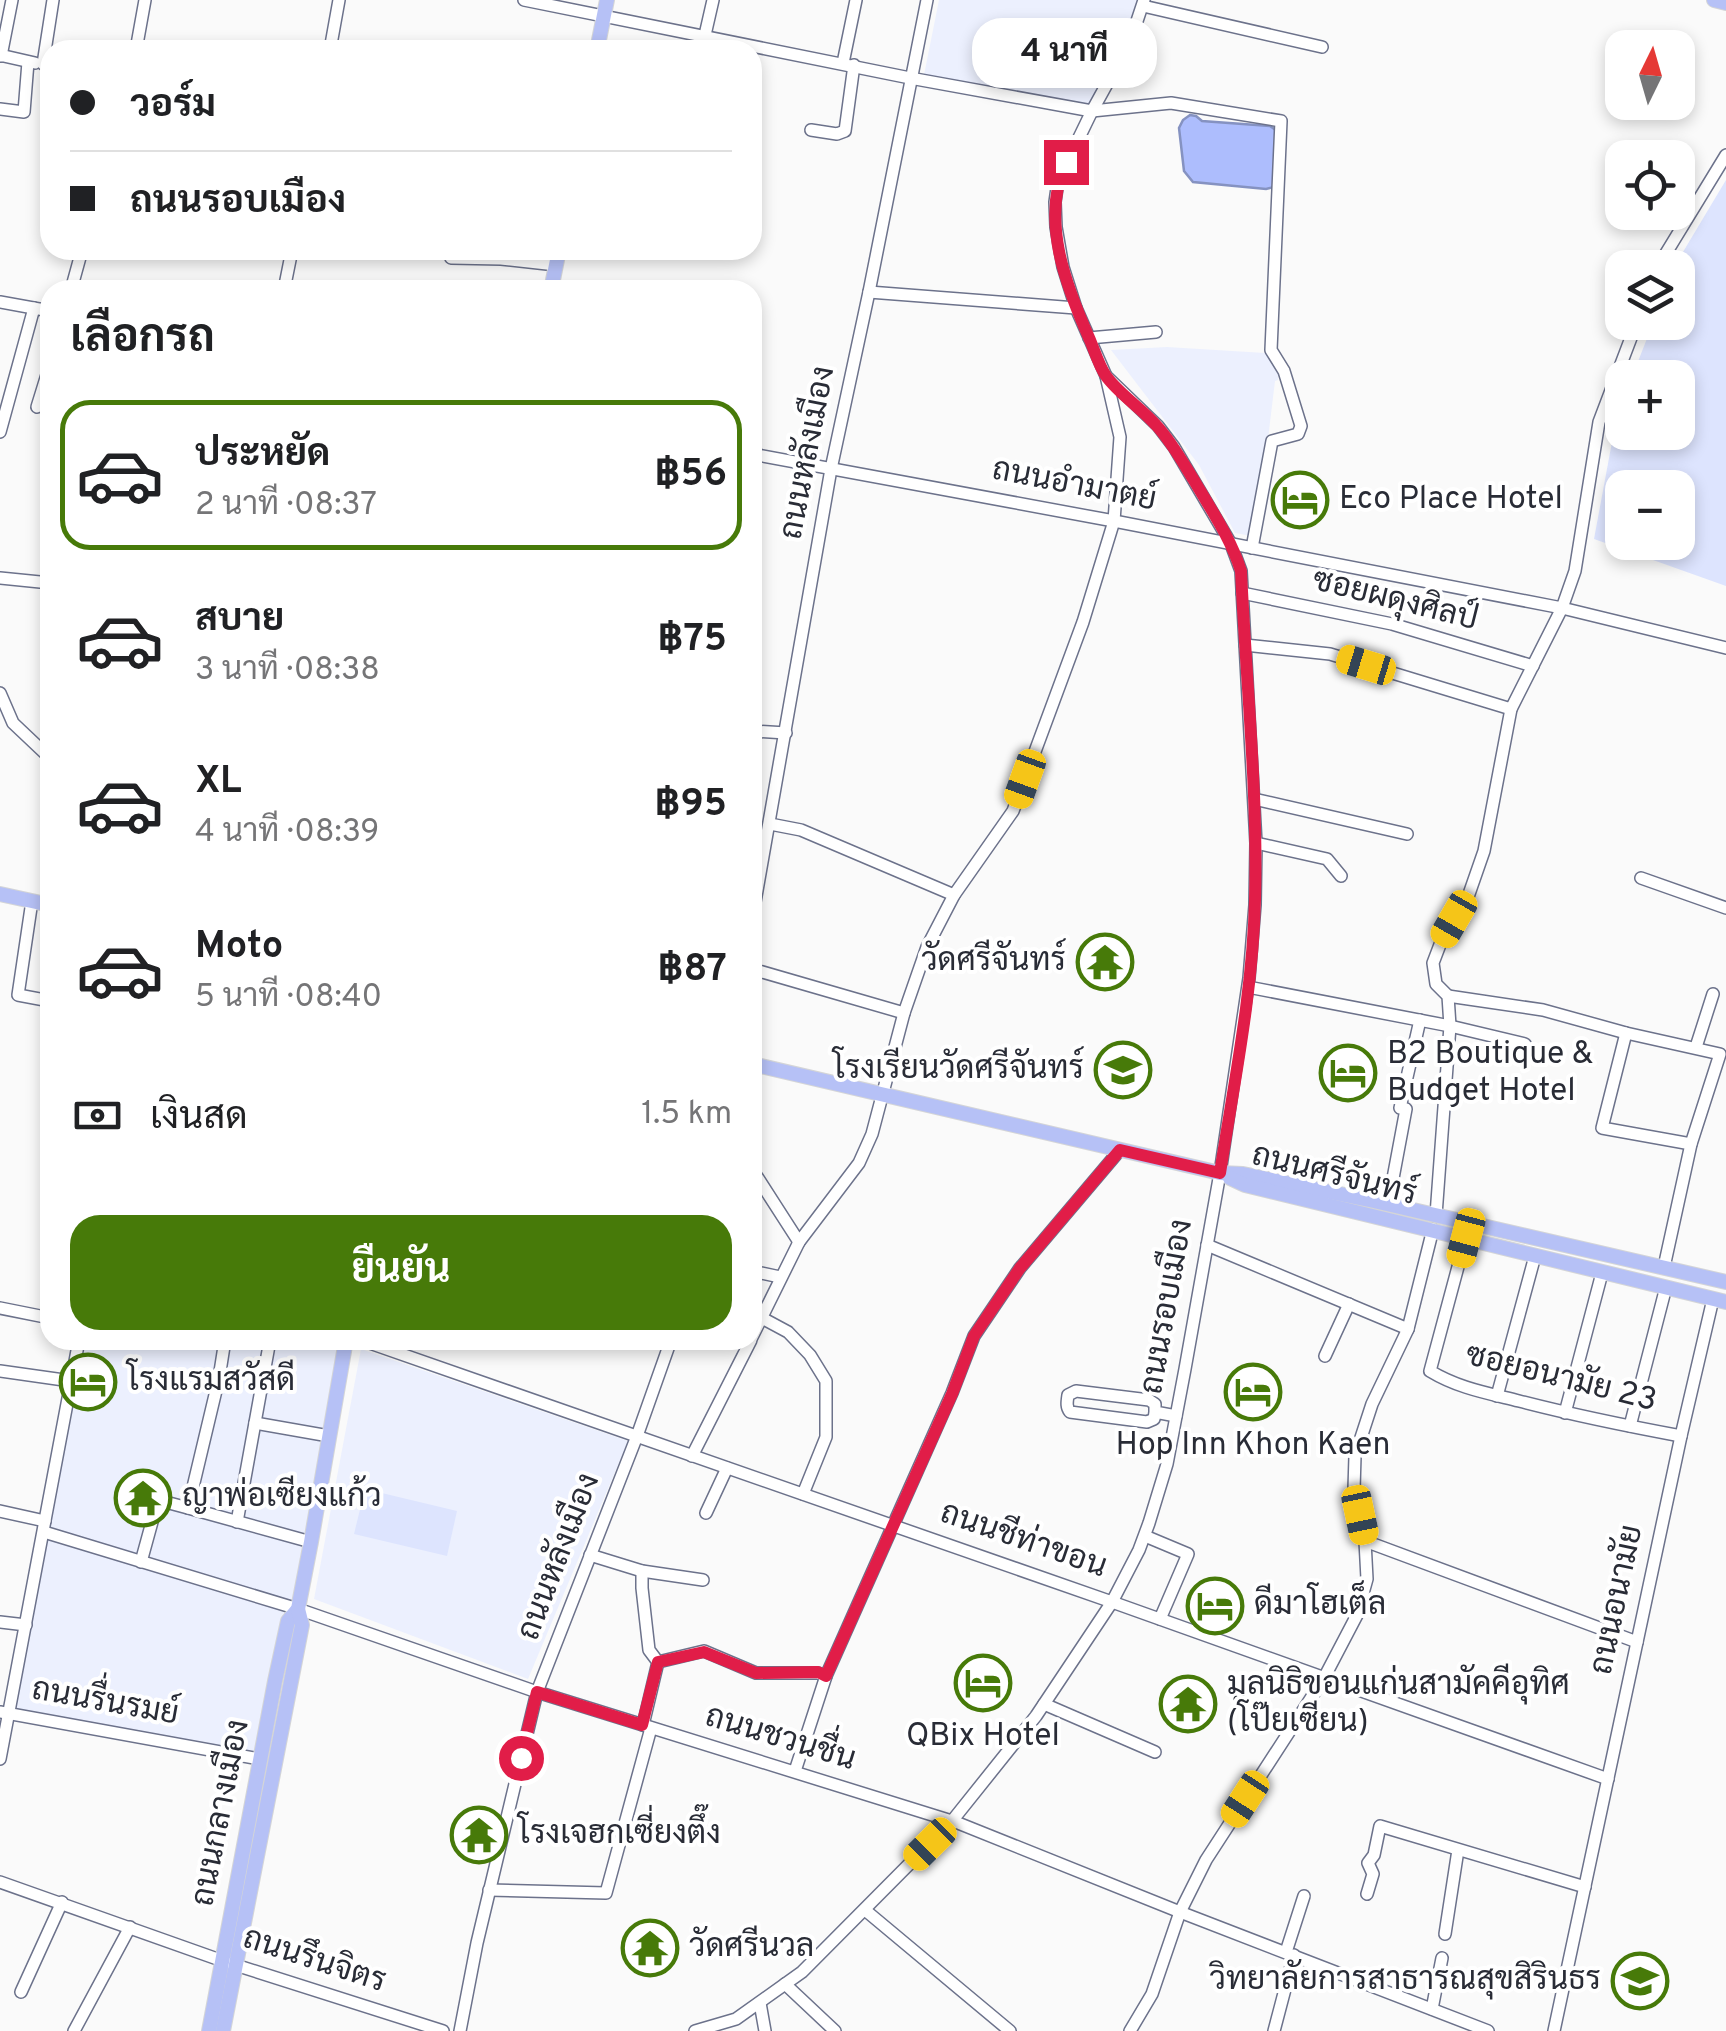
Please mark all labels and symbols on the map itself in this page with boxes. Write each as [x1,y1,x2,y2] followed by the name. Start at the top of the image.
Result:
[974,17,1158,87] callout: 4 นาที
[1605,30,1695,120] north arrow
[1044,140,1089,185] route end
[770,362,845,543] street label: ถนนหลังเมือง
[988,447,1160,522] street label: ถนนอำมาตย์
[1270,470,1330,530] hotel icon: Eco Place Hotel
[1339,480,1563,520] place label: Eco Place Hotel
[1308,558,1483,641] street label: ซอยผดุงศิลป์
[1333,642,1399,688] car
[1001,746,1049,812] car
[1426,886,1482,952] car
[1075,932,1135,992] temple icon: วัดศรีจันทร์
[921,938,1066,982] place label: วัดศรีจันทร์
[1387,1035,1593,1112] place label: B2 Boutique & Budget Hotel
[1093,1040,1153,1100] school or university icon: โรงเรียนวัดศรีจันทร์
[1318,1043,1378,1103] hotel icon: B2 Boutique & Budget Hotel
[831,1046,1084,1090] place label: โรงเรียนวัดศรีจันทร์
[1247,1132,1422,1216] street label: ถนนศรีจันทร์
[1444,1205,1488,1271] car
[1130,1216,1203,1398] street label: ถนนรอบเมือง
[1461,1334,1661,1422] street label: ซอยอนามัย 23
[58,1352,118,1412] hotel icon: โรงแรมสวัสดี
[125,1358,295,1402] place label: โรงแรมสวัสดี
[1223,1362,1283,1422] hotel icon: Hop Inn Khon Kaen
[1115,1426,1391,1466] place label: Hop Inn Khon Kaen
[507,1467,610,1646] street label: ถนนหลังเมือง
[113,1468,173,1528] temple icon: ญาพ่อเซียงแก้ว
[182,1474,382,1518] place label: ญาพ่อเซียงแก้ว
[1339,1483,1381,1547] car
[934,1491,1113,1588] street label: ถนนชีท่าขอน
[1581,1521,1653,1679] street label: ถนนอนามัย
[1185,1576,1245,1636] hotel icon: ดีมาโฮเต็ล
[1254,1580,1386,1626] place label: ดีมาโฮเต็ล
[953,1653,1013,1713] hotel icon: QBix Hotel
[28,1660,184,1736] street label: ถนนรื่นรมย์
[1227,1663,1570,1743] place label: มูลนิธิขอนแก่นสามัคคีอุทิศ (โป๊ยเซียน)
[1158,1674,1218,1734] temple icon: มูลนิธิขอนแก่นสามัคคีอุทิศ (โป๊ยเซียน)
[700,1687,863,1781] street label: ถนนชวนชื่น
[181,1716,260,1910] street label: ถนนกลางเมือง
[906,1717,1060,1757] place label: QBix Hotel
[499,1736,544,1781] route start
[1216,1766,1274,1832] car
[516,1803,721,1855] place label: โรงเจฮกเซี่ยงตึ๊ง
[449,1805,509,1865] temple icon: โรงเจฮกเซี่ยงตึ๊ง
[898,1812,962,1876] car
[237,1916,391,2003] street label: ถนนรึนจิตร
[620,1918,680,1978] temple icon: วัดศรีนวล
[689,1925,814,1968] place label: วัดศรีนวล
[1610,1951,1670,2011] school or university icon: วิทยาลัยการสาธารณสุขสิรินธร
[1209,1959,1601,2001] place label: วิทยาลัยการสาธารณสุขสิรินธร

